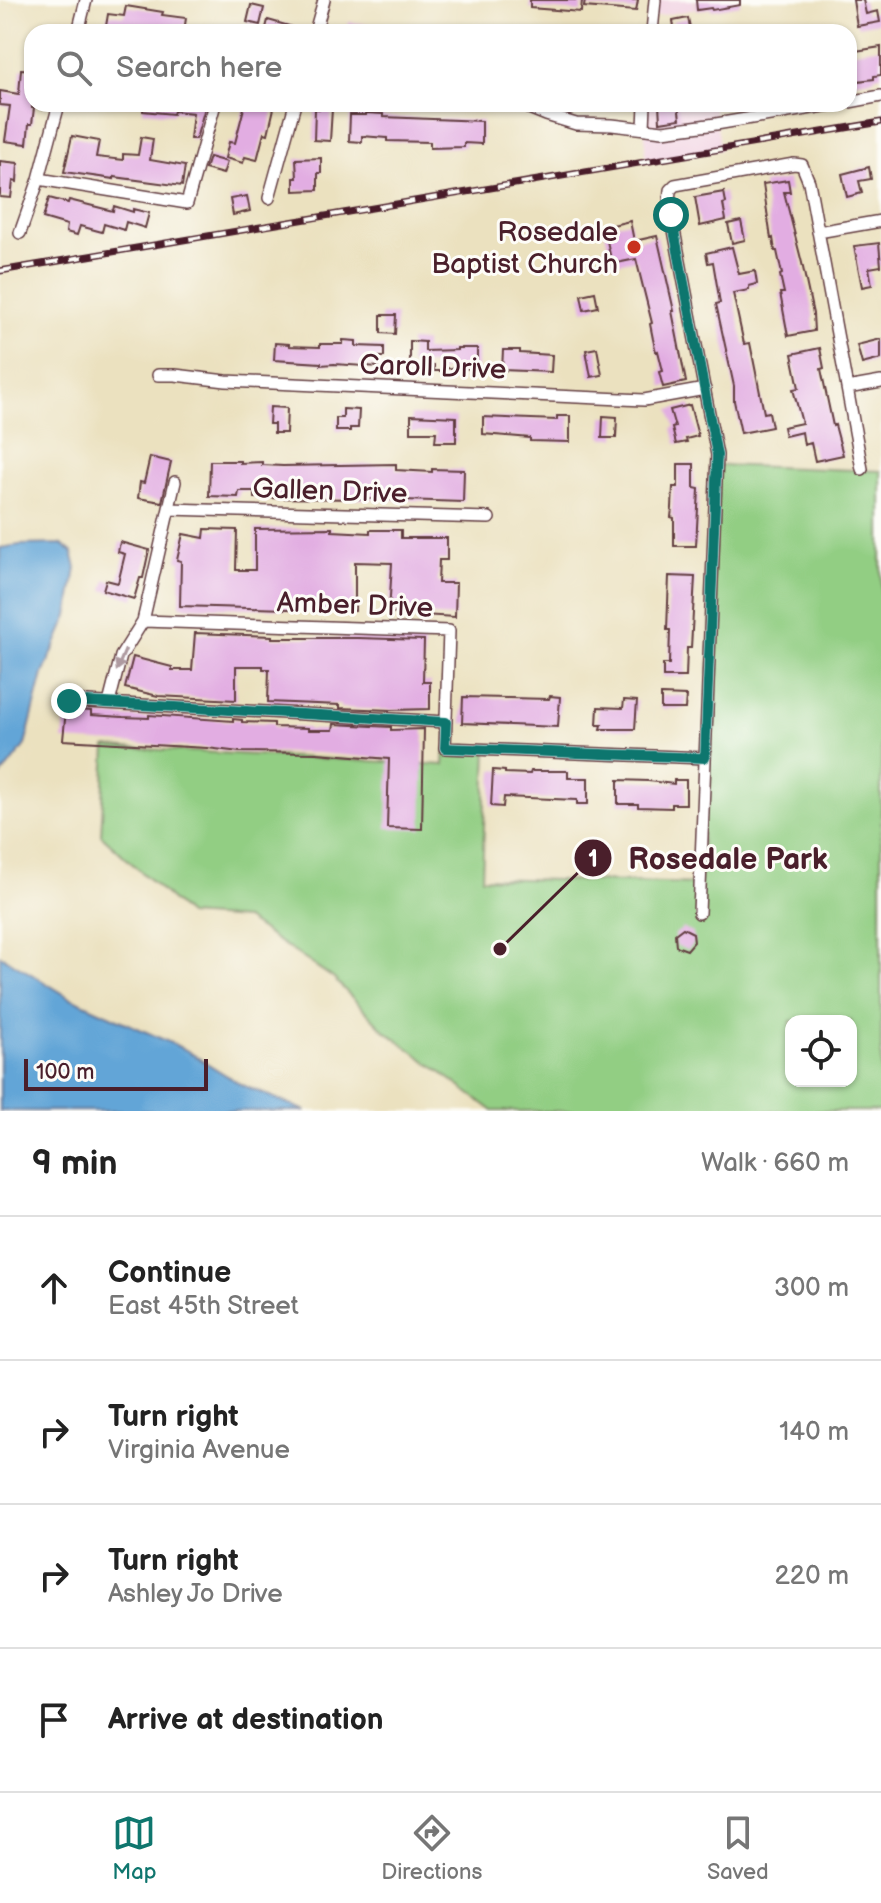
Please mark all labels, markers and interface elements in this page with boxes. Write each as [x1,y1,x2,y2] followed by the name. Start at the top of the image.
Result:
[24,24,857,112] search box
[52,46,96,90] icon: search
[116,50,282,86] text: Search here
[653,197,689,233] route start
[431,216,618,281] place label: Rosedale Baptist Church
[625,238,643,256] marker: Rosedale Baptist Church
[359,348,507,387] street label: Caroll Drive
[252,472,408,511] street label: Gallen Drive
[276,586,434,625] street label: Amber Drive
[115,648,128,672] one-way arrow
[51,683,87,719] route end
[573,831,844,885] callout: Rosedale Park
[628,842,828,878] text: Rosedale Park
[588,845,598,874] text: 1
[785,1015,857,1087] map controls
[785,1015,857,1087] button: locate
[24,1055,208,1091] scale bar
[36,1059,95,1086] text: 100 m
[32,1143,117,1184] text: 9 min
[701,1148,849,1179] text: Walk · 660 m
[108,1255,231,1291] text: Continue
[32,1266,76,1310] icon: ahead
[774,1273,849,1304] text: 300 m
[108,1291,299,1322] text: East 45th Street
[108,1399,239,1435] text: Turn right
[32,1410,76,1454] icon: right
[779,1417,849,1448] text: 140 m
[108,1435,290,1466] text: Virginia Avenue
[108,1543,239,1579] text: Turn right
[32,1554,76,1598] icon: right
[775,1561,849,1592] text: 220 m
[108,1579,283,1610] text: Ashley Jo Drive
[32,1698,76,1742] icon: arrive
[108,1702,384,1738] text: Arrive at destination
[112,1811,157,1886] tab: Map
[381,1811,482,1886] tab: Directions
[707,1811,769,1886] tab: Saved

